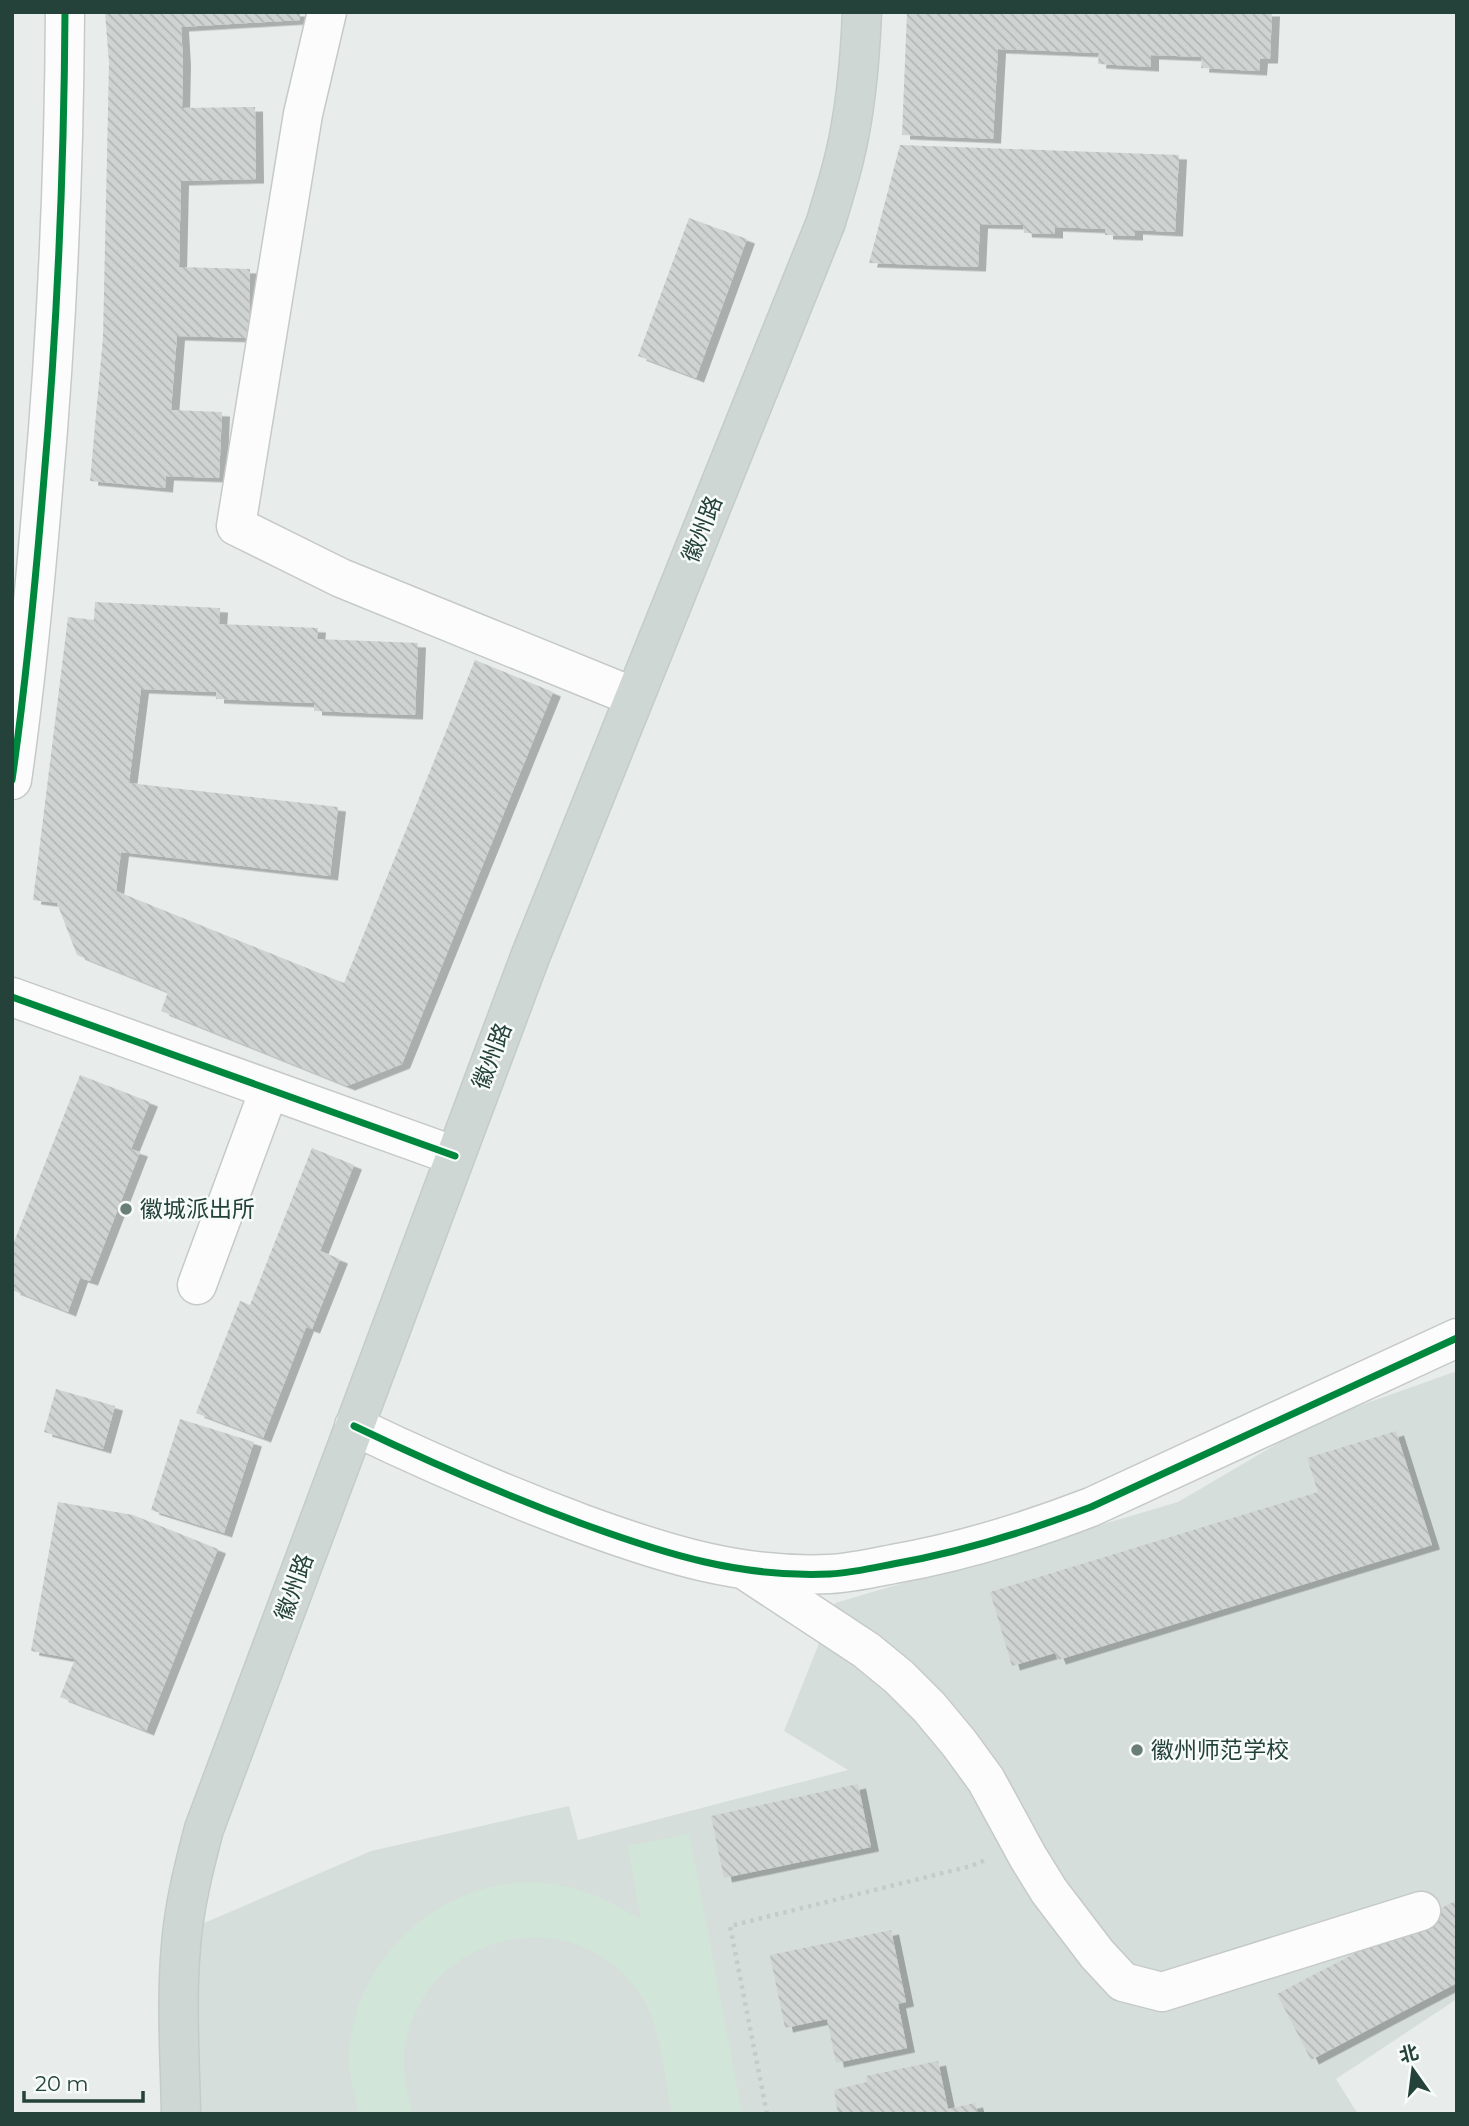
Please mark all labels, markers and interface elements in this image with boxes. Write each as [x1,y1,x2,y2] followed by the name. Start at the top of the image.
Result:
[676,492,728,566] street label: 徽州路
[467,1019,517,1093] street label: 徽州路
[140,1195,255,1223] place label: 徽城派出所
[118,1201,134,1217] marker: 徽城派出所
[269,1550,319,1624] street label: 徽州路
[1151,1736,1289,1764] place label: 徽州师范学校
[1129,1742,1145,1758] marker: 徽州师范学校
[1378,2035,1448,2105] north arrow
[1397,2041,1421,2067] text: 北
[24,2060,144,2104] scale bar
[35,2071,89,2096] text: 20 m

